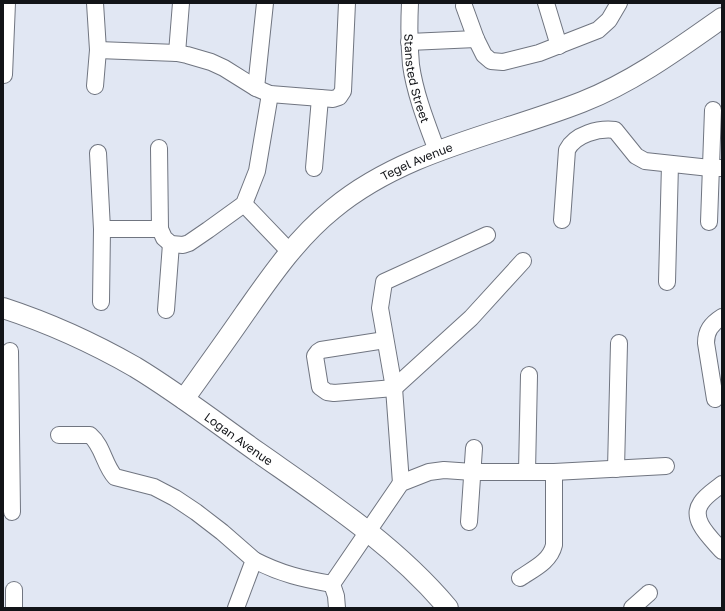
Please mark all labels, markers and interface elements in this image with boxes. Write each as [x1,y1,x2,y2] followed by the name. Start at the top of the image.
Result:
[402,34,433,125] street label: Stansted Street
[378,139,455,183] street label: Tegel Avenue
[202,409,276,468] street label: Logan Avenue

